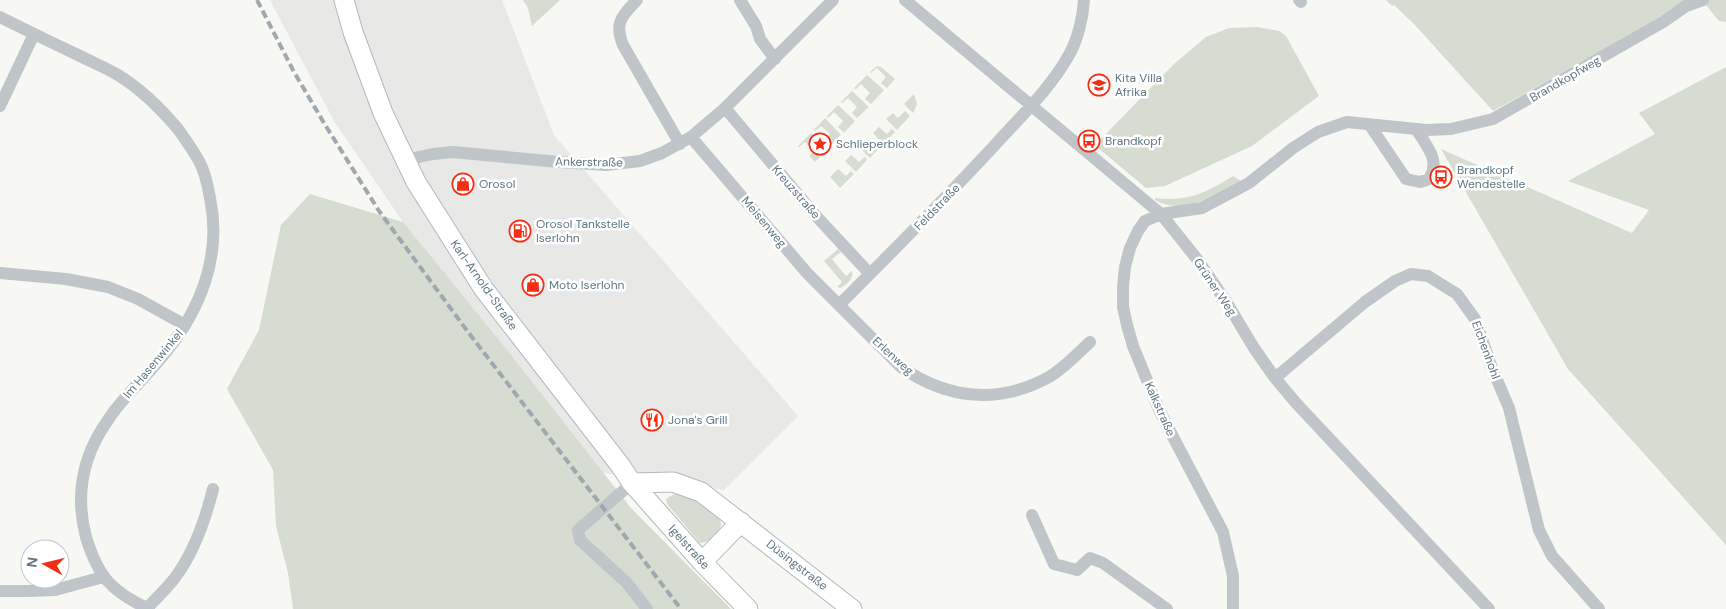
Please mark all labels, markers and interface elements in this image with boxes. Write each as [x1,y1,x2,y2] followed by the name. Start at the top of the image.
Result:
[1527,52,1604,106] street label: Brandkopfweg
[1115,70,1162,100] place label: Kita Villa Afrika
[1087,73,1111,97] school or university icon: Kita Villa Afrika
[1077,129,1101,153] bus stop icon: Brandkopf
[808,132,832,156] place icon: Schlieperblock
[1105,133,1162,149] place label: Brandkopf
[836,136,918,152] place label: Schlieperblock
[555,153,623,171] street label: Ankerstraße
[768,162,824,222] street label: Kreuzstraße
[1457,162,1526,192] place label: Brandkopf Wendestelle
[1429,165,1453,189] bus stop icon: Brandkopf Wendestelle
[451,172,475,196] shop icon: Orosol
[479,176,515,192] place label: Orosol
[911,180,963,234] street label: Feldstraße
[738,193,790,251] street label: Meisenweg
[536,216,630,246] place label: Orosol Tankstelle Iserlohn
[508,219,532,243] fuel station icon: Orosol Tankstelle Iserlohn
[447,237,521,333] street label: Karl-Arnold-Straße
[1190,255,1240,319] street label: Grüner Weg
[521,273,545,297] shop icon: Moto Iserlohn
[549,277,625,293] place label: Moto Iserlohn
[1468,319,1504,381] street label: Eichenhohl
[120,326,186,402] street label: Im Hasenwinkel
[869,333,917,379] street label: Erlenweg
[1141,379,1179,439] street label: Kalkstraße
[640,408,664,432] restaurant icon: Jona's Grill
[668,412,727,428] place label: Jona's Grill
[665,521,713,573] street label: Igelstraße
[763,536,831,594] street label: Düsingstraße
[20,539,70,589] north arrow
[23,556,42,569] text: N

